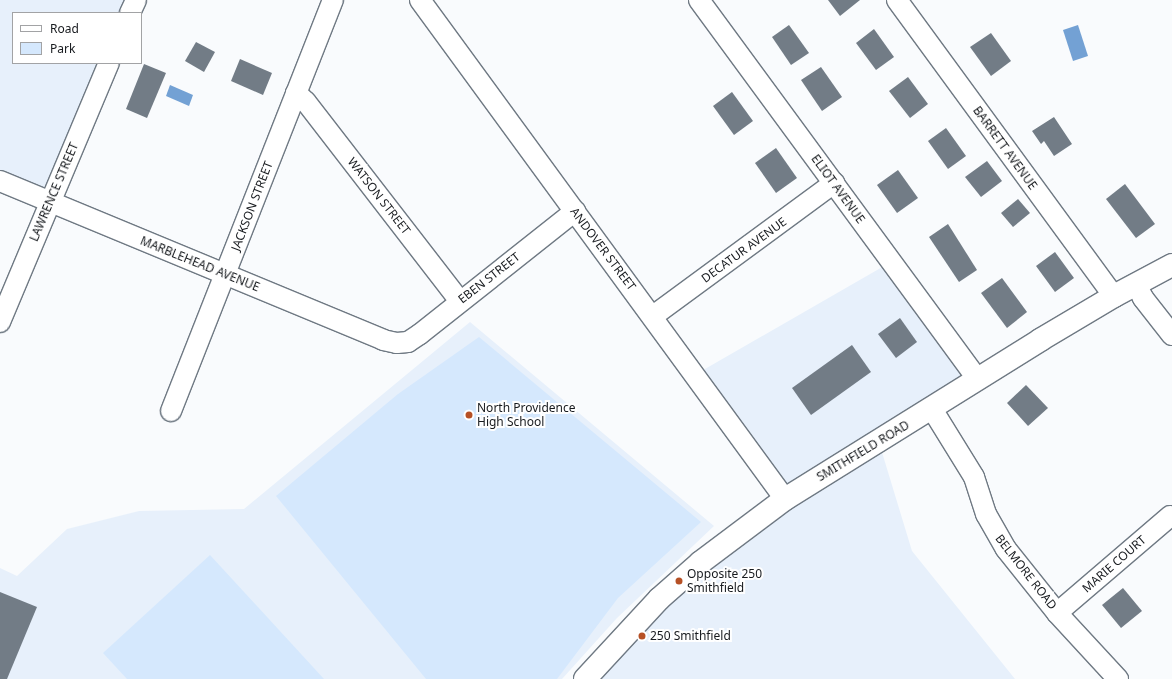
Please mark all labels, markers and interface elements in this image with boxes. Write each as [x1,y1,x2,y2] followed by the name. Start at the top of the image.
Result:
[12,12,142,64] legend
[50,20,79,37] text: Road
[50,40,75,57] text: Park
[970,104,1040,192] street label: BARRETT AVENUE
[27,140,81,244] street label: LAWRENCE STREET
[808,152,868,226] street label: ELIOT AVENUE
[345,155,413,237] street label: WATSON STREET
[228,159,276,253] street label: JACKSON STREET
[567,205,639,293] street label: ANDOVER STREET
[699,214,789,286] street label: DECATUR AVENUE
[138,233,262,295] street label: MARBLEHEAD AVENUE
[455,250,523,306] street label: EBEN STREET
[477,401,575,429] place label: North Providence High School
[464,410,474,420] marker: North Providence High School
[814,418,912,484] street label: SMITHFIELD ROAD
[992,532,1060,612] street label: BELMORE ROAD
[1079,532,1149,596] street label: MARIE COURT
[687,567,762,595] place label: Opposite 250 Smithfield
[674,576,684,586] marker: Opposite 250 Smithfield
[650,629,731,643] place label: 250 Smithfield
[637,631,647,641] marker: 250 Smithfield

